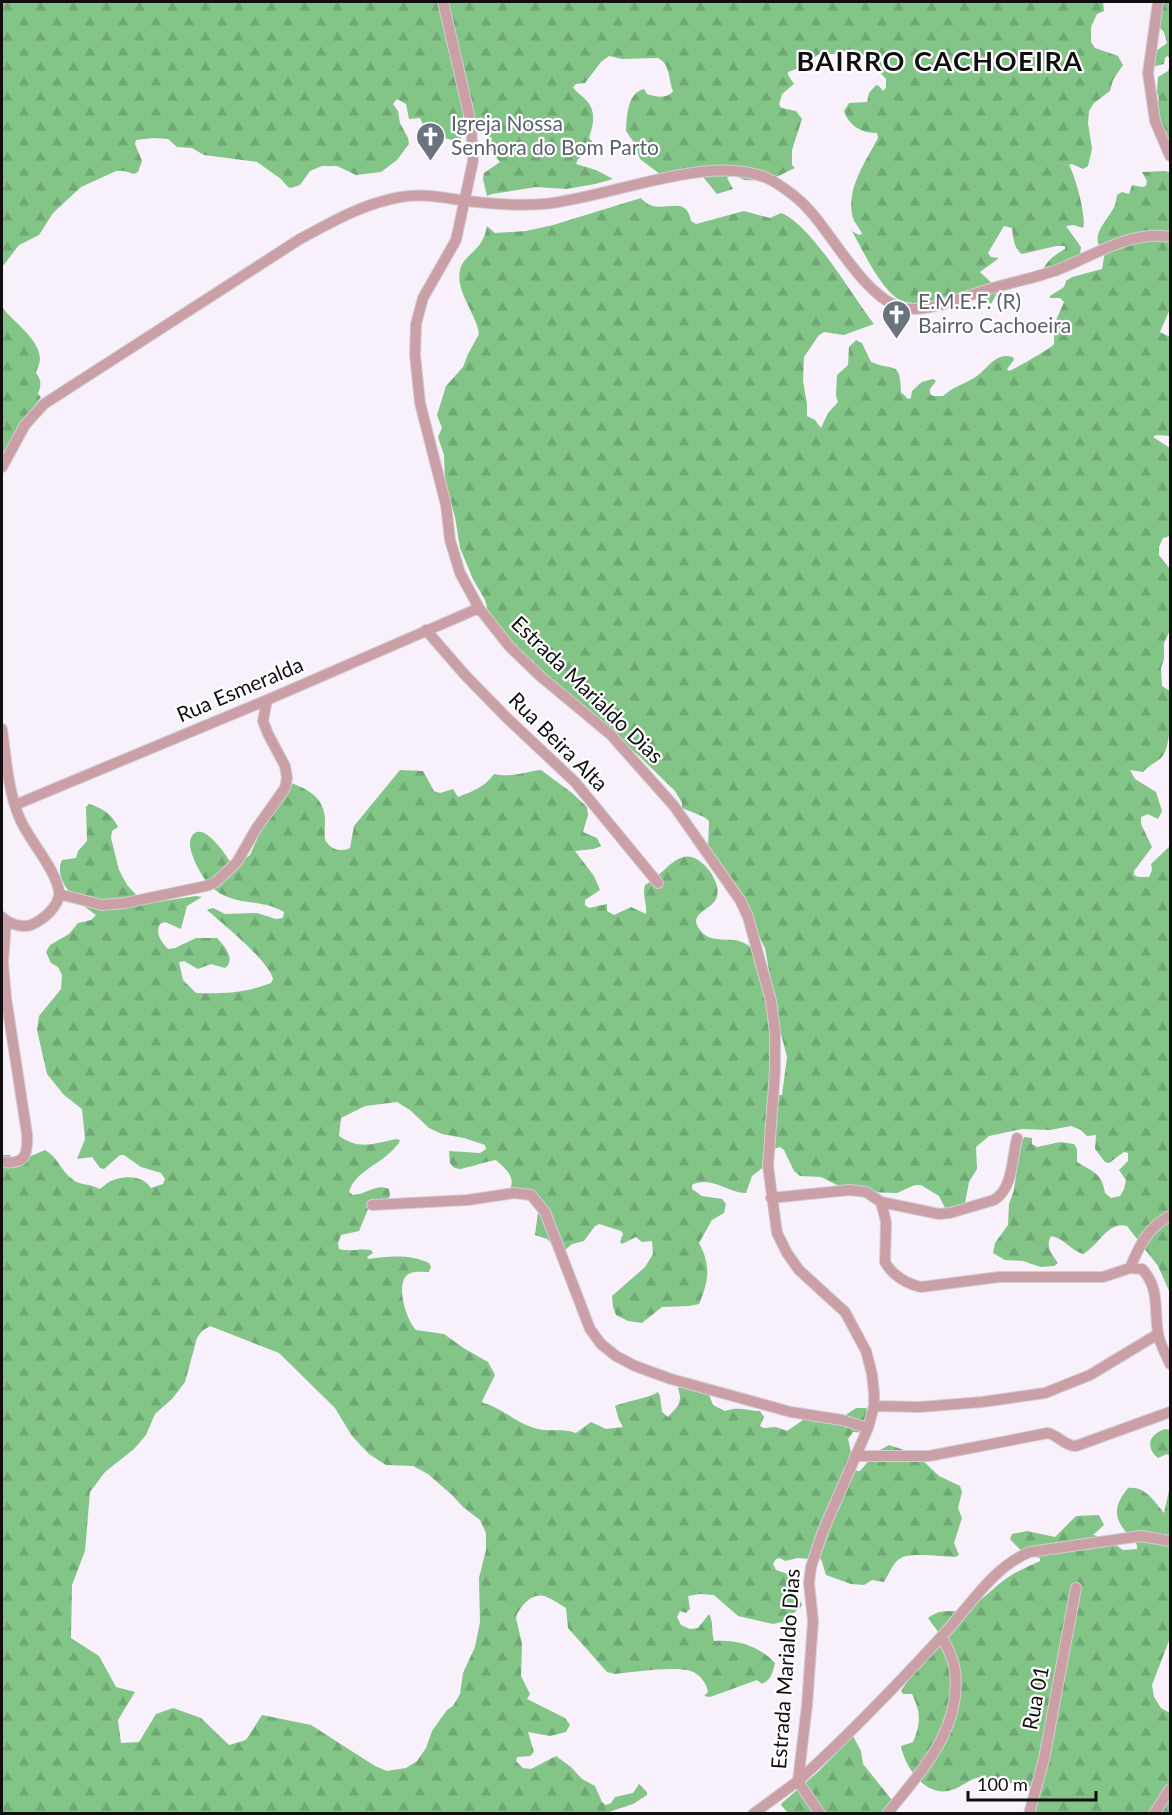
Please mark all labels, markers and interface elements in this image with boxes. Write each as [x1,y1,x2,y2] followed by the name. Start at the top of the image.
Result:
[796,44,1084,77] district label: BAIRRO CACHOEIRA
[451,110,659,159] place label: Igreja Nossa Senhora do Bom Parto
[414,120,446,162] church icon: Igreja Nossa Senhora do Bom Parto
[918,288,1071,337] place label: E.M.E.F. (R) Bairro Cachoeira
[881,298,913,340] church icon: E.M.E.F. (R) Bairro Cachoeira
[507,610,669,768] street label: Estrada Marialdo Dias
[173,651,306,726] street label: Rua Esmeralda
[504,686,614,796] street label: Rua Beira Alta
[765,1568,804,1770] street label: Estrada Marialdo Dias
[1016,1664,1053,1732] street label: Rua 01
[968,1764,1096,1802] scale bar
[977,1773,1028,1795] text: 100 m

